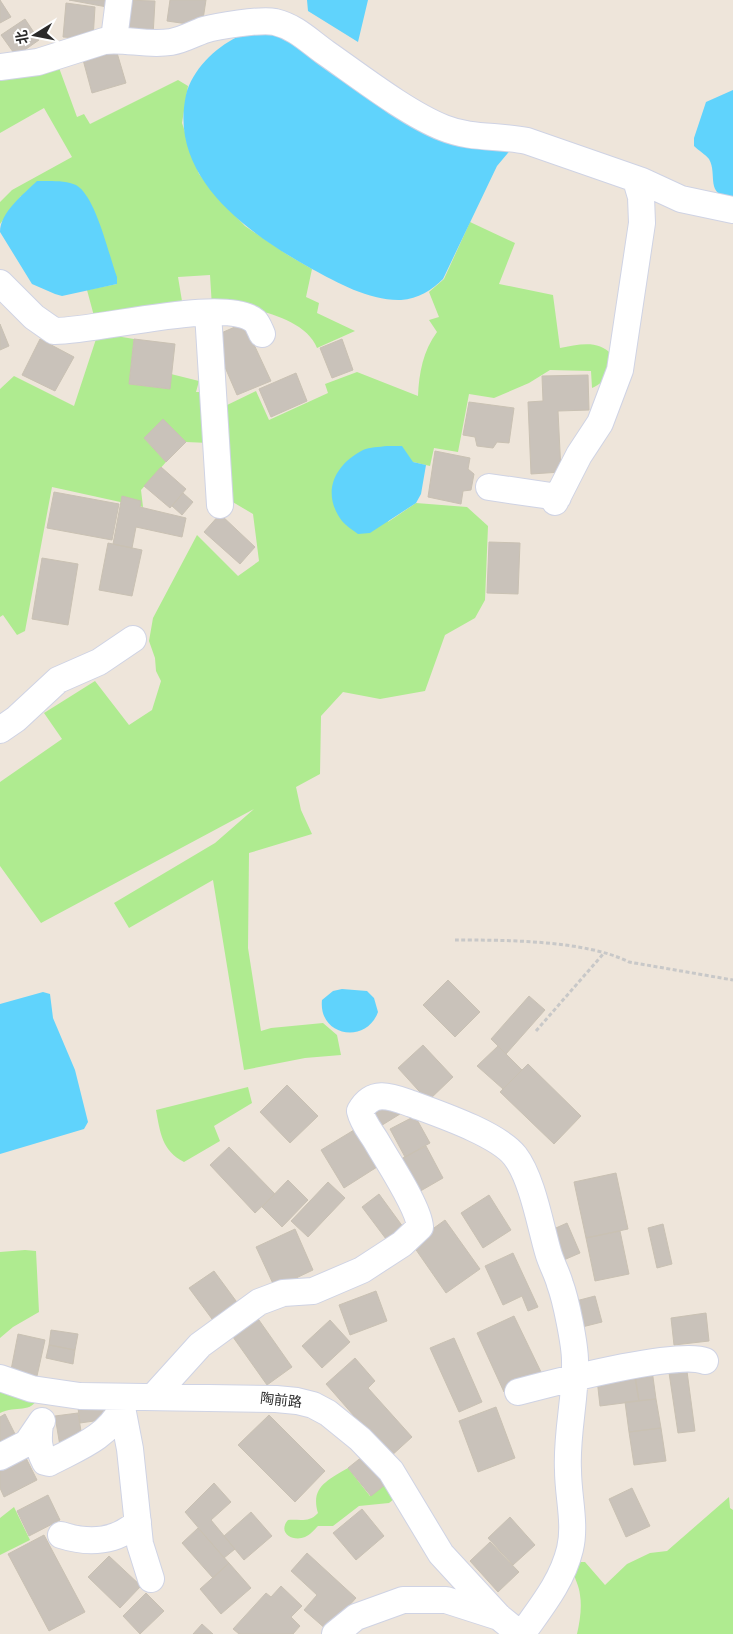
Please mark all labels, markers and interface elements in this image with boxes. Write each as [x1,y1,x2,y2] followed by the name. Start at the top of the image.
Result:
[10,10,60,60] north arrow
[14,29,31,45] text: 北
[259,1390,303,1410] street label: 陶前路

